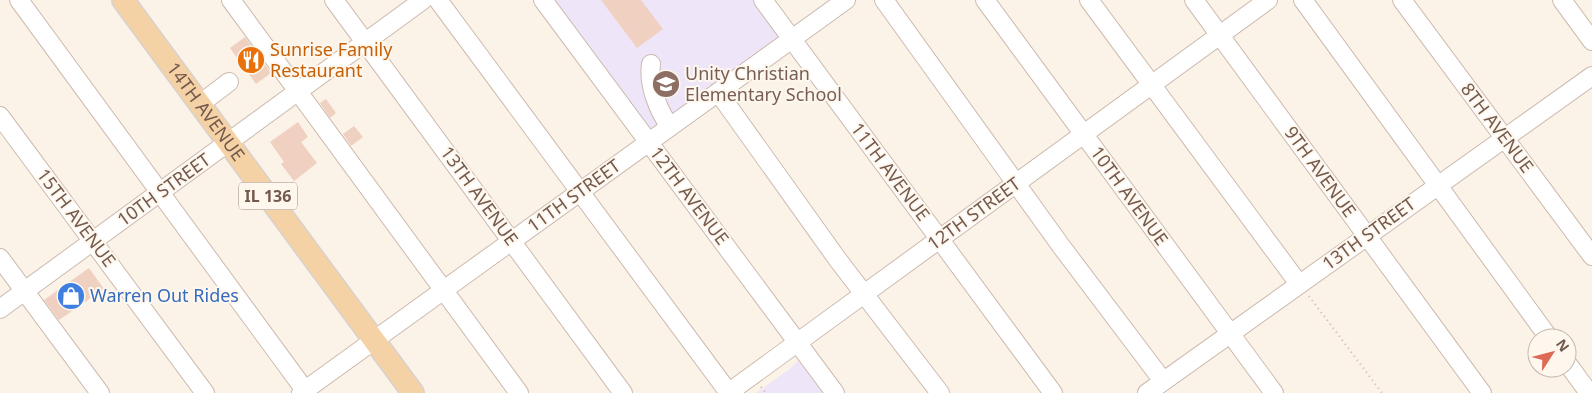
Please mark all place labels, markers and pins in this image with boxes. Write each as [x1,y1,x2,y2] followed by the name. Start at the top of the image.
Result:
[270,37,393,82] place label: Sunrise Family Restaurant
[236,45,266,75] restaurant icon: Sunrise Family Restaurant
[685,61,842,106] place label: Unity Christian Elementary School
[651,69,681,99] school or university icon: Unity Christian Elementary School
[56,281,86,311] shop icon: Warren Out Rides
[90,283,239,307] place label: Warren Out Rides

